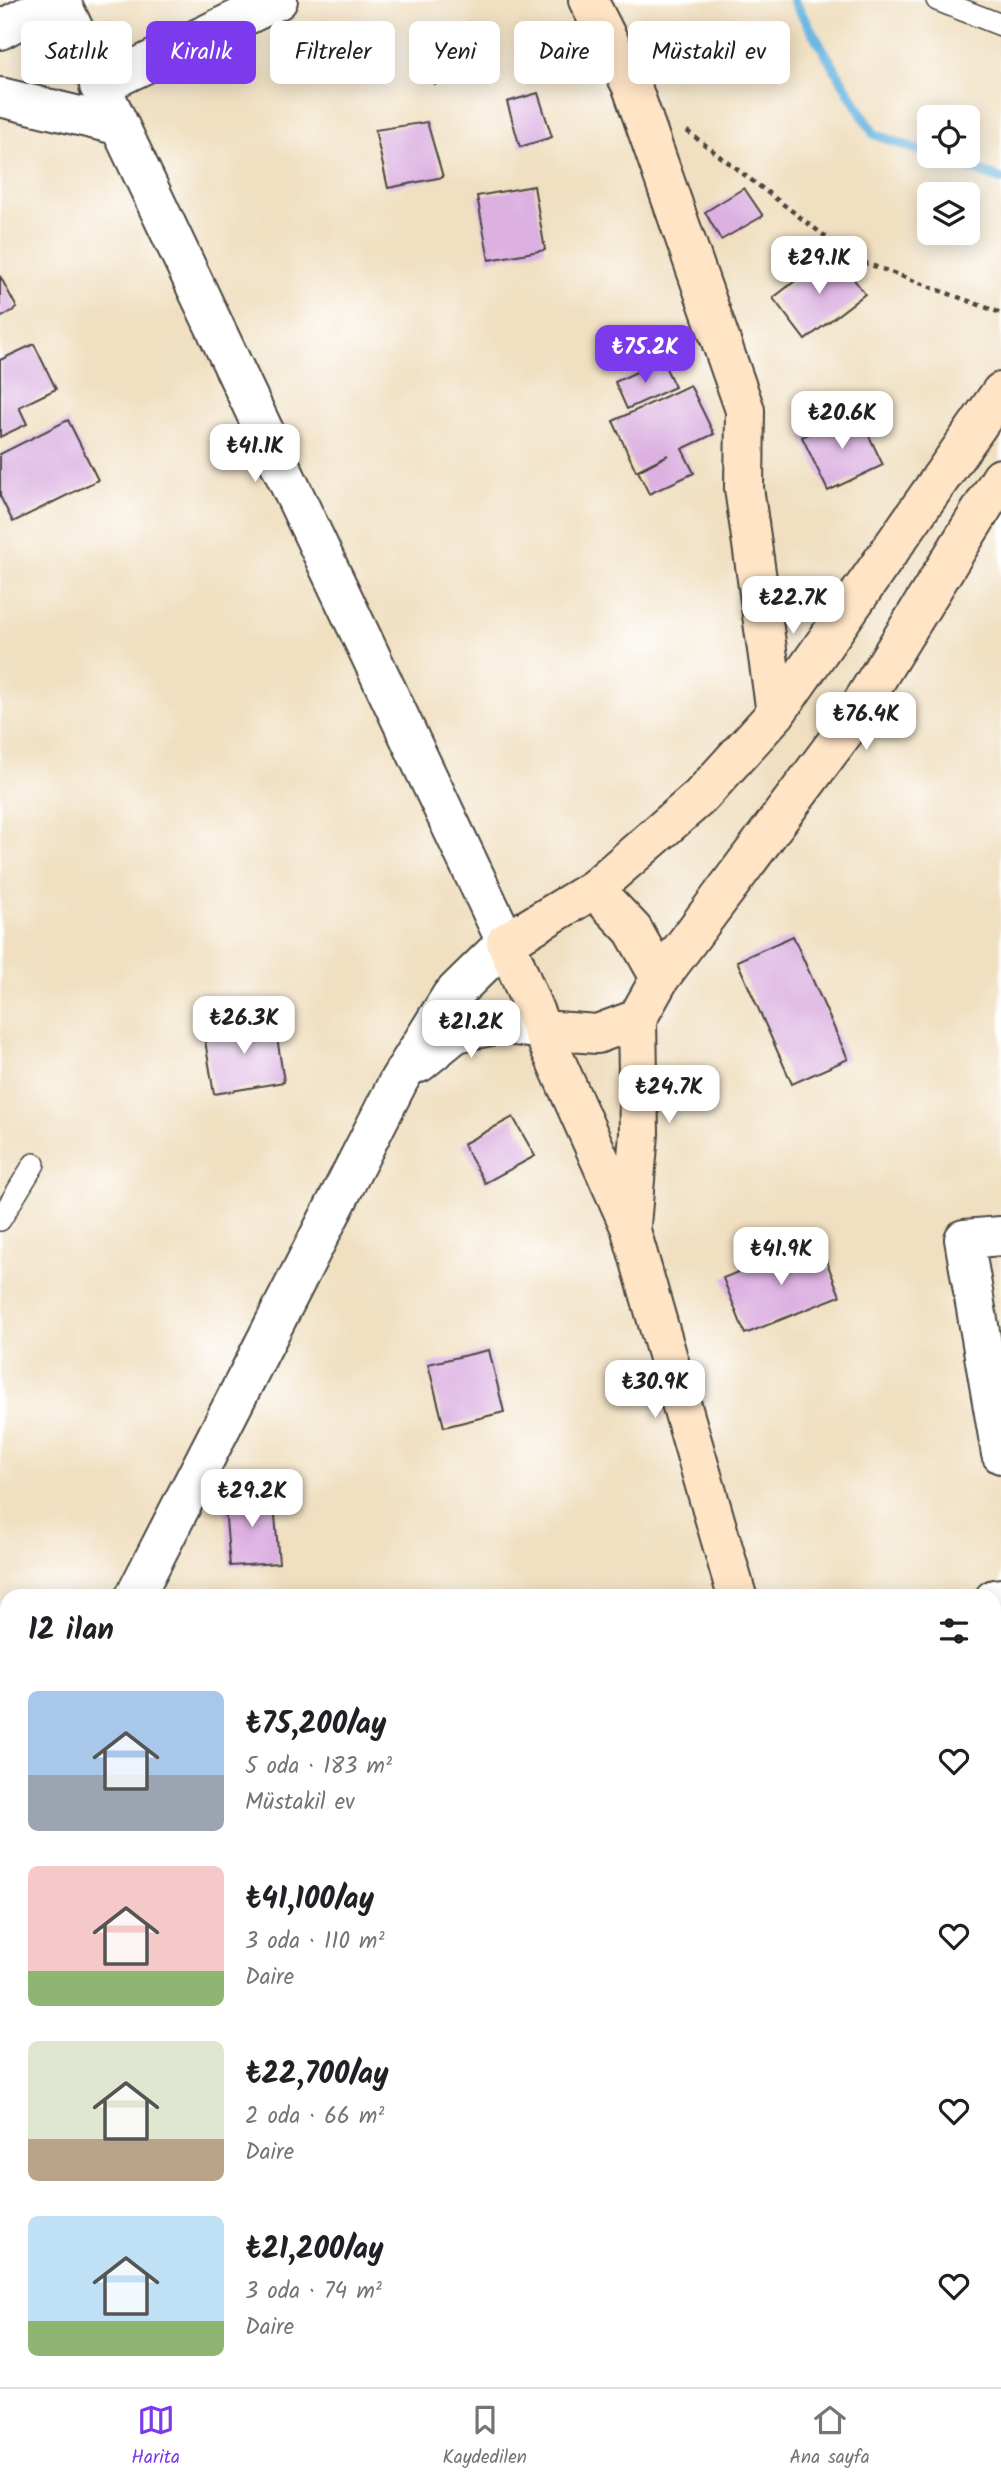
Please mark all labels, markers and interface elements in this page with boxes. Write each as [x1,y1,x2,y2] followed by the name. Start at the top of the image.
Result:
[21,21,132,84] chip: Satılık
[146,21,256,84] chip: Kiralık
[270,21,395,84] chip: Filtreler
[409,21,500,84] chip: Yeni
[514,21,614,84] chip: Daire
[628,21,790,84] chip: Müstakil ev
[917,105,980,245] map controls
[917,105,980,168] button: locate
[917,182,980,245] button: layers
[762,236,876,296] pin: ₺29.1K
[787,241,851,277] text: ₺29.1K
[588,326,702,385] pin: ₺75.2K
[611,330,679,366] text: ₺75.2K
[785,392,899,451] pin: ₺20.6K
[807,396,877,432] text: ₺20.6K
[198,424,312,484] pin: ₺41.1K
[226,429,284,465] text: ₺41.1K
[736,576,850,636] pin: ₺22.7K
[758,581,828,617] text: ₺22.7K
[809,692,923,752] pin: ₺76.4K
[832,697,900,733] text: ₺76.4K
[187,996,301,1056] pin: ₺26.3K
[414,1000,528,1060] pin: ₺21.2K
[209,1001,279,1037] text: ₺26.3K
[438,1005,504,1041] text: ₺21.2K
[612,1066,726,1125] pin: ₺24.7K
[635,1070,703,1106] text: ₺24.7K
[724,1228,838,1287] pin: ₺41.9K
[749,1232,813,1268] text: ₺41.9K
[598,1360,712,1420] pin: ₺30.9K
[621,1365,689,1401] text: ₺30.9K
[195,1470,309,1529] pin: ₺29.2K
[217,1474,287,1510] text: ₺29.2K
[28,1607,114,1655] text: 12 ilan
[935,1612,973,1650] icon: filters
[245,1701,386,1749] text: ₺75,200/ay
[84,1719,168,1803] icon: home
[935,1742,973,1780] icon: heart
[245,1749,392,1785] text: 5 oda · 183 m²
[245,1785,355,1821] text: Müstakil ev
[245,1876,374,1924] text: ₺41,100/ay
[84,1894,168,1978] icon: home
[935,1917,973,1955] icon: heart
[245,1924,385,1960] text: 3 oda · 110 m²
[245,1960,294,1996] text: Daire
[245,2051,389,2099] text: ₺22,700/ay
[84,2069,168,2153] icon: home
[935,2092,973,2130] icon: heart
[245,2099,384,2135] text: 2 oda · 66 m²
[245,2135,294,2171] text: Daire
[245,2226,384,2274] text: ₺21,200/ay
[84,2244,168,2328] icon: home
[935,2267,973,2305] icon: heart
[245,2274,382,2310] text: 3 oda · 74 m²
[245,2310,294,2346] text: Daire
[131,2401,180,2473] tab: Harita
[443,2401,527,2473] tab: Kaydedilen
[790,2401,870,2473] tab: Ana sayfa

